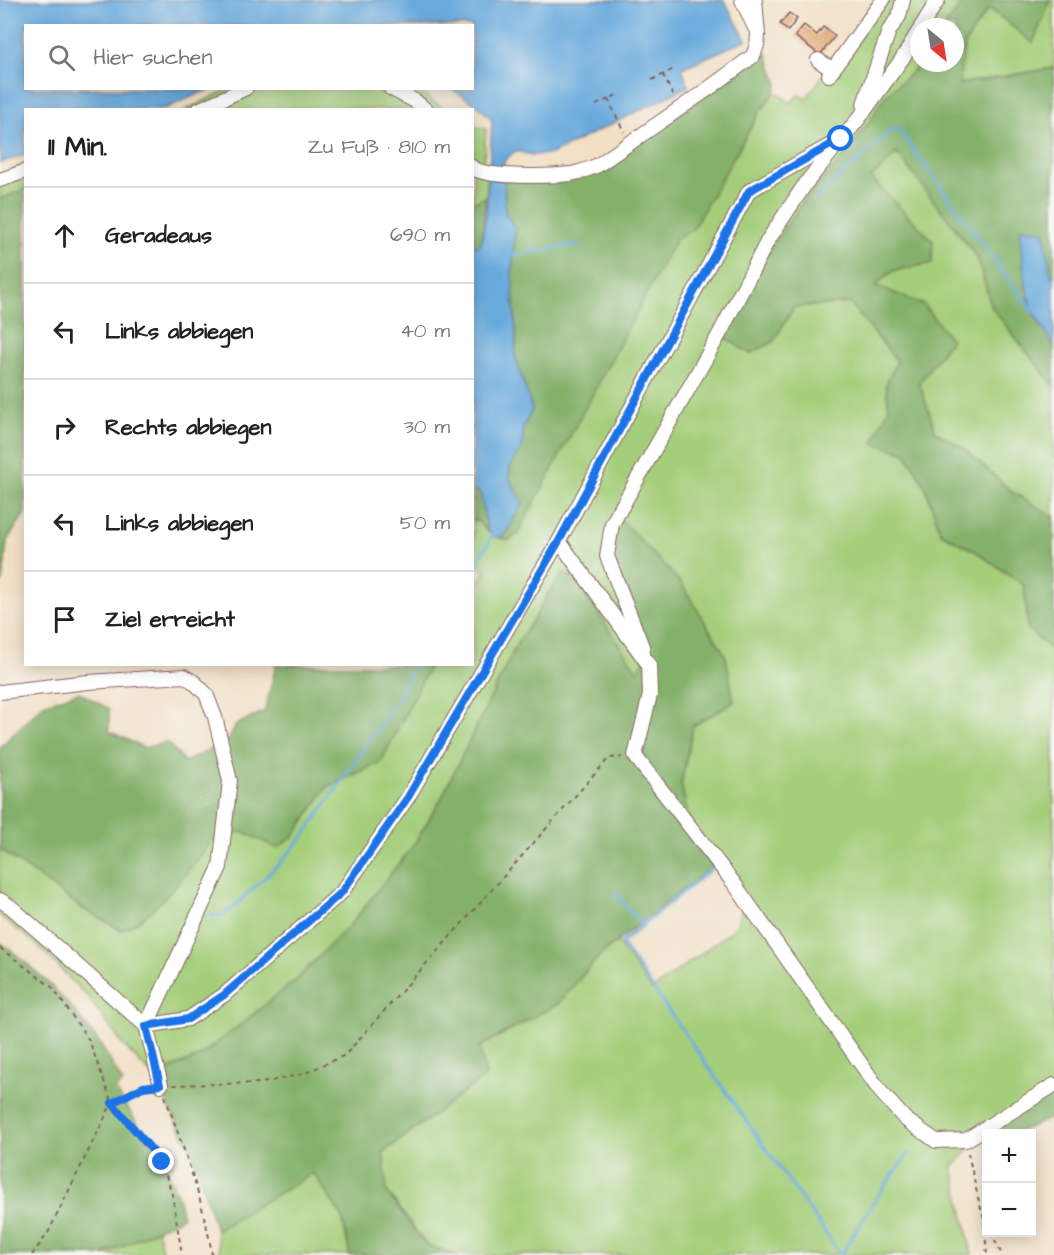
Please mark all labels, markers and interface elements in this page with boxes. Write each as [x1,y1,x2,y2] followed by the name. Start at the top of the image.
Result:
[910,18,964,72] north arrow
[24,24,474,90] search box
[45,41,78,74] icon: search
[93,42,212,73] text: Hier suchen
[827,125,853,151] route start
[48,129,107,165] text: 11 Min.
[307,133,450,161] text: Zu Fuß · 810 m
[48,219,81,252] icon: ahead
[105,220,212,251] text: Geradeaus
[390,221,450,249] text: 690 m
[48,315,81,348] icon: left
[105,316,253,347] text: Links abbiegen
[400,317,450,345] text: 40 m
[48,411,81,444] icon: right
[105,412,272,443] text: Rechts abbiegen
[404,413,450,441] text: 30 m
[48,507,81,540] icon: left
[105,508,253,539] text: Links abbiegen
[400,509,450,537] text: 50 m
[48,603,81,636] icon: arrive
[105,604,235,635] text: Ziel erreicht
[982,1129,1036,1237] map controls
[982,1129,1036,1183] button: +
[148,1148,174,1174] route end
[982,1183,1036,1237] button: −

